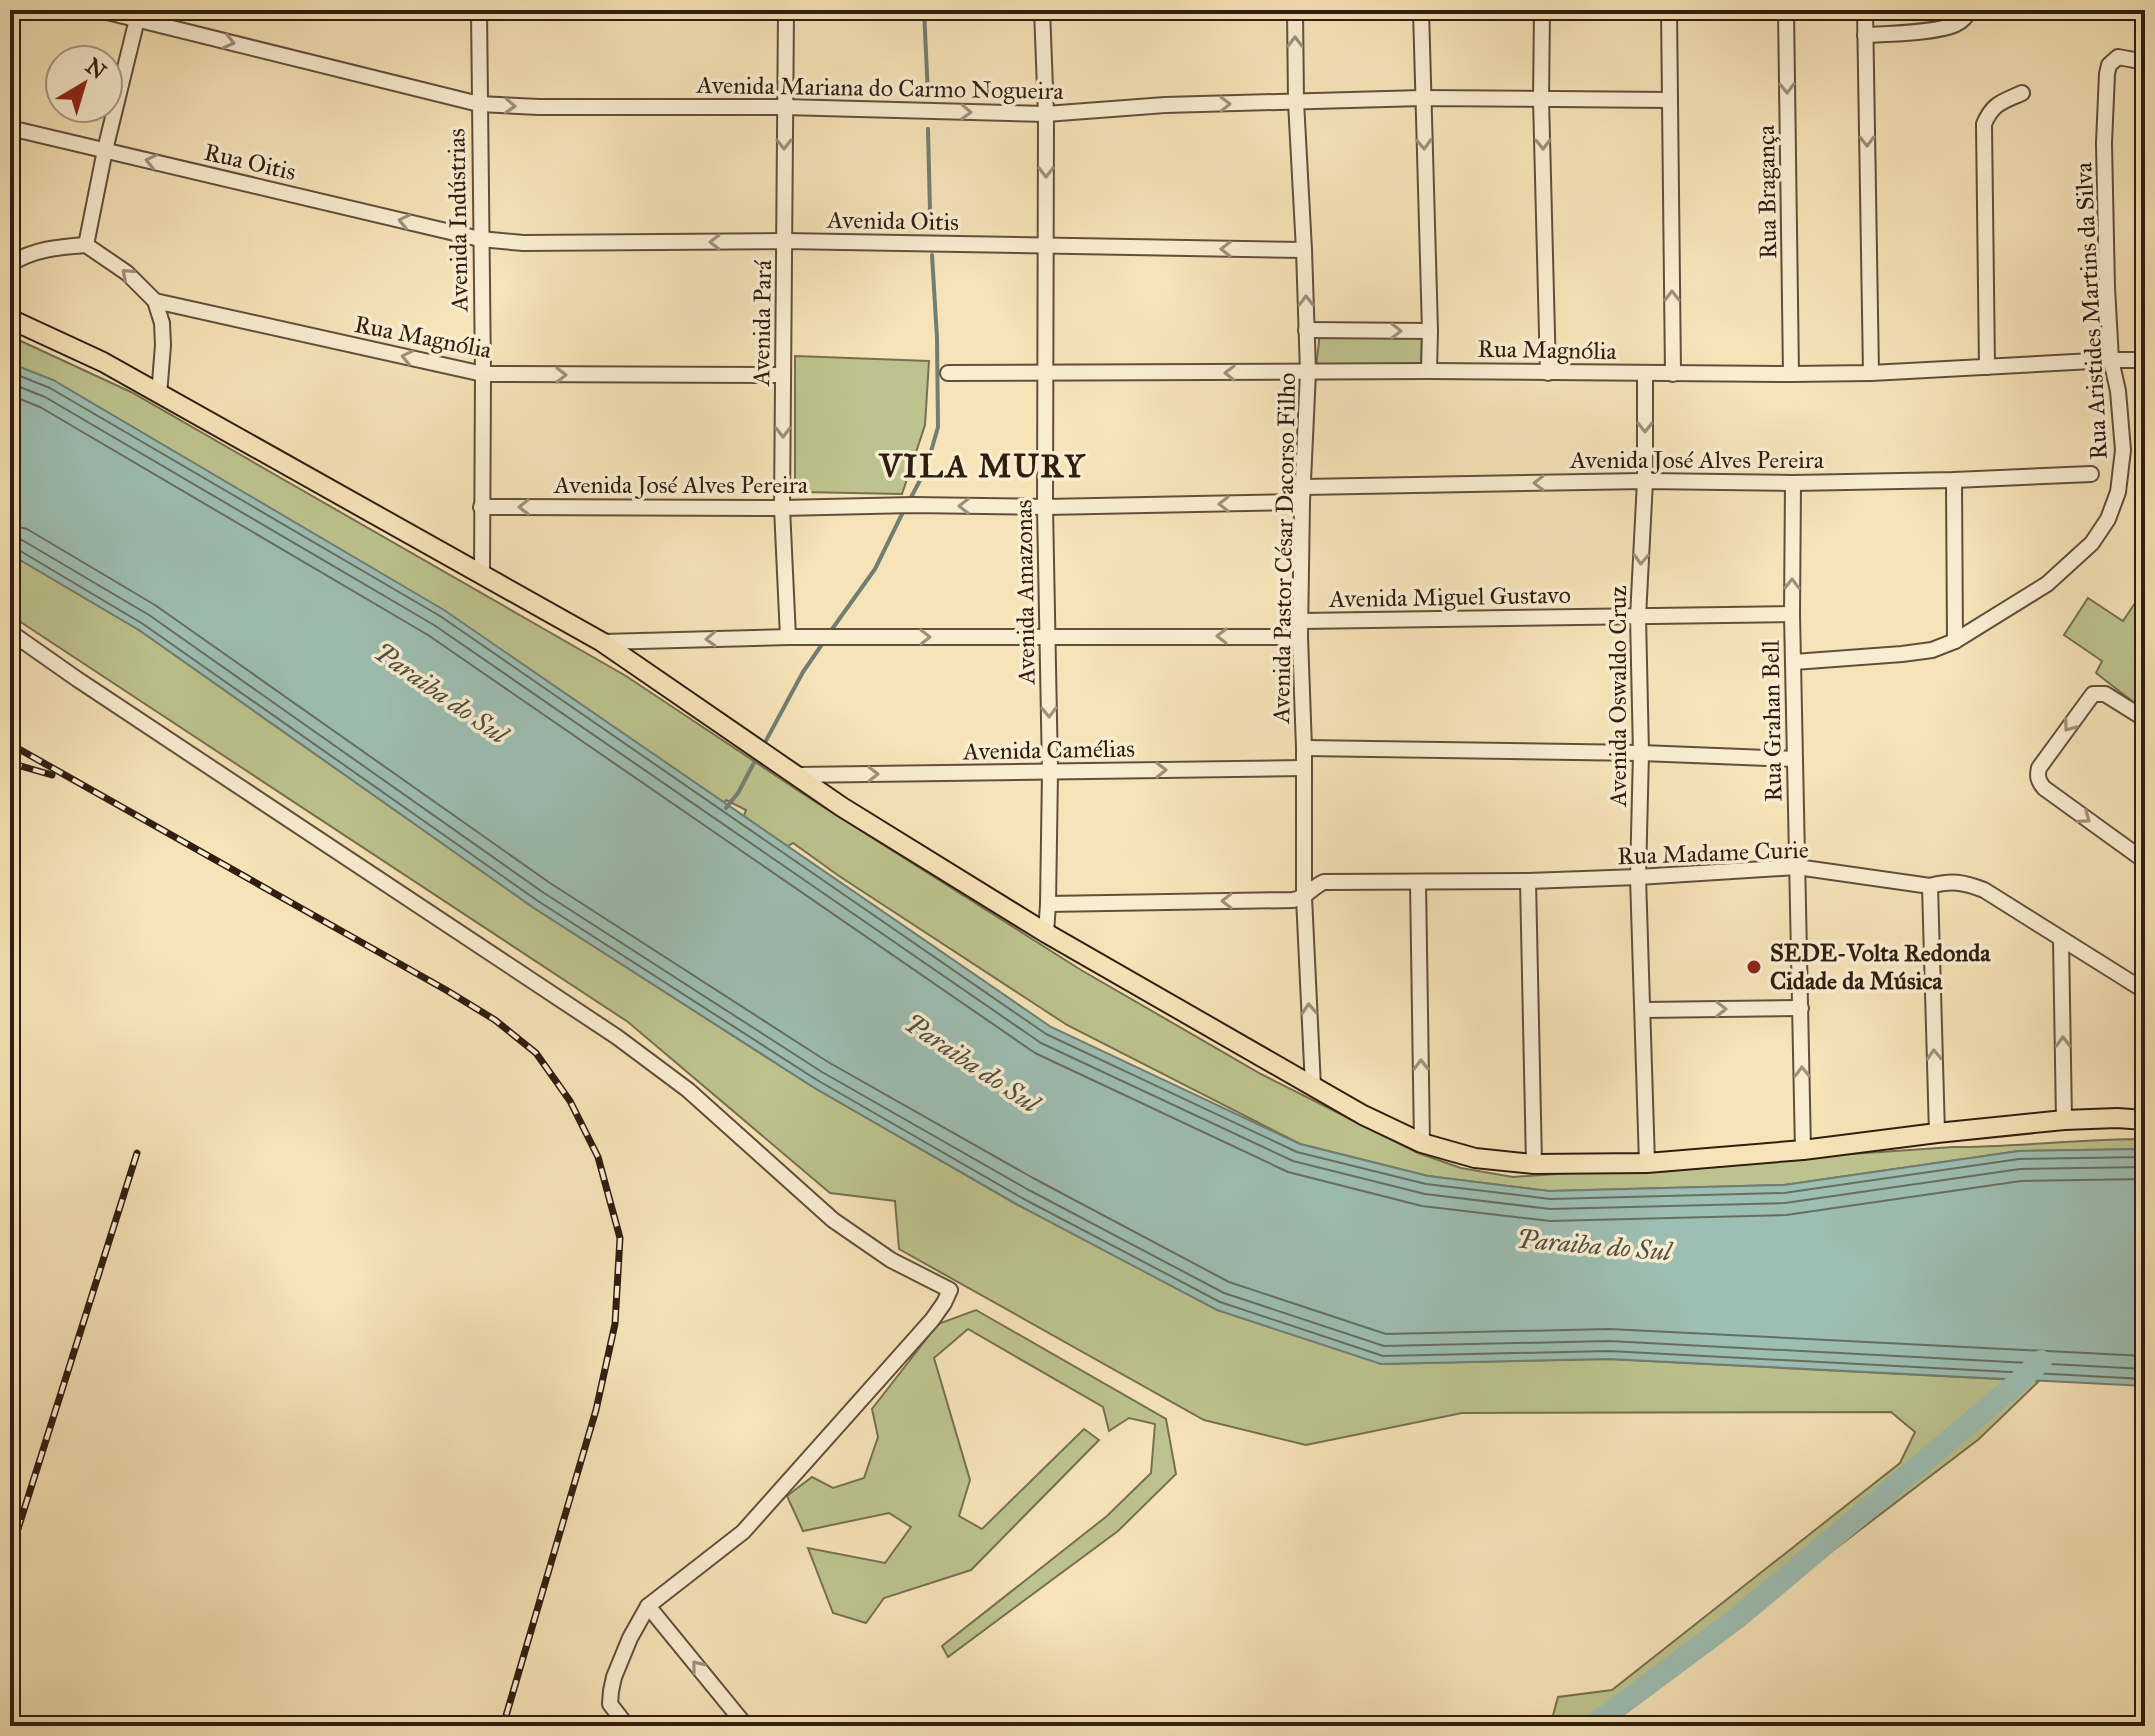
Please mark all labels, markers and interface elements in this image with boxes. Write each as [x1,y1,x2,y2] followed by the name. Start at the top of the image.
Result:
[222,32,236,49] one-way arrow
[1287,35,1304,48] one-way arrow
[44,44,124,124] north arrow
[80,52,112,85] text: N
[695,70,1065,106] street label: Avenida Mariana do Carmo Nogueira
[1778,82,1796,95] one-way arrow
[1219,95,1232,113] one-way arrow
[504,97,517,114] one-way arrow
[960,103,973,121] one-way arrow
[1751,124,1783,259] street label: Rua Bragança
[441,128,475,313] street label: Avenida Indústrias
[1858,135,1876,148] one-way arrow
[201,137,299,187] street label: Rua Oitis
[775,138,793,151] one-way arrow
[1415,138,1432,151] one-way arrow
[1534,138,1551,151] one-way arrow
[145,153,159,170] one-way arrow
[2068,161,2114,460] street label: Rua Aristides Martins da Silva
[1037,166,1055,179] one-way arrow
[826,205,959,237] street label: Avenida Oitis
[398,213,412,230] one-way arrow
[708,233,721,251] one-way arrow
[1219,240,1232,258] one-way arrow
[746,259,778,387] street label: Avenida Pará
[121,269,136,284] one-way arrow
[1663,289,1681,302] one-way arrow
[1297,294,1314,307] one-way arrow
[352,309,495,365] street label: Rua Magnólia
[1390,322,1403,340] one-way arrow
[1477,334,1618,366] street label: Rua Magnólia
[400,349,414,366] one-way arrow
[1223,364,1236,382] one-way arrow
[555,366,568,384] one-way arrow
[1266,372,1302,725] street label: Avenida Pastor César Dacorso Filho
[1636,421,1654,434] one-way arrow
[774,426,792,439] one-way arrow
[1569,445,1825,475] street label: Avenida José Alves Pereira
[878,447,1087,486] district label: VILA MURY
[553,470,809,500] street label: Avenida José Alves Pereira
[1532,474,1545,492] one-way arrow
[1217,495,1230,513] one-way arrow
[957,497,970,515] one-way arrow
[517,498,530,516] one-way arrow
[1008,499,1042,686] street label: Avenida Amazonas
[1633,553,1650,566] one-way arrow
[1783,577,1801,590] one-way arrow
[1328,580,1571,614] street label: Avenida Miguel Gustavo
[1603,585,1633,808] street label: Avenida Oswaldo Cruz
[1215,627,1228,645] one-way arrow
[919,628,932,646] one-way arrow
[704,630,716,648] one-way arrow
[368,636,515,752] water label: Paraiba do Sul
[1756,639,1788,802] street label: Rua Grahan Bell
[1040,706,1058,719] one-way arrow
[2064,717,2079,731] one-way arrow
[962,734,1135,767] street label: Avenida Camélias
[1155,761,1168,779] one-way arrow
[867,765,880,783] one-way arrow
[2077,808,2091,823] one-way arrow
[1617,835,1809,871] street label: Rua Madame Curie
[1220,893,1233,910] one-way arrow
[1770,938,1991,996] place label: SEDE-Volta Redonda Cidade da Música
[1745,958,1763,976] marker: SEDE-Volta Redonda Cidade da Música
[1715,1000,1728,1018] one-way arrow
[1301,1002,1318,1015] one-way arrow
[899,1006,1047,1121] water label: Paraiba do Sul
[2054,1035,2071,1048] one-way arrow
[1926,1048,1943,1061] one-way arrow
[1412,1058,1430,1071] one-way arrow
[1793,1065,1810,1078] one-way arrow
[1516,1222,1675,1268] water label: Paraiba do Sul
[693,1660,707,1675] one-way arrow

